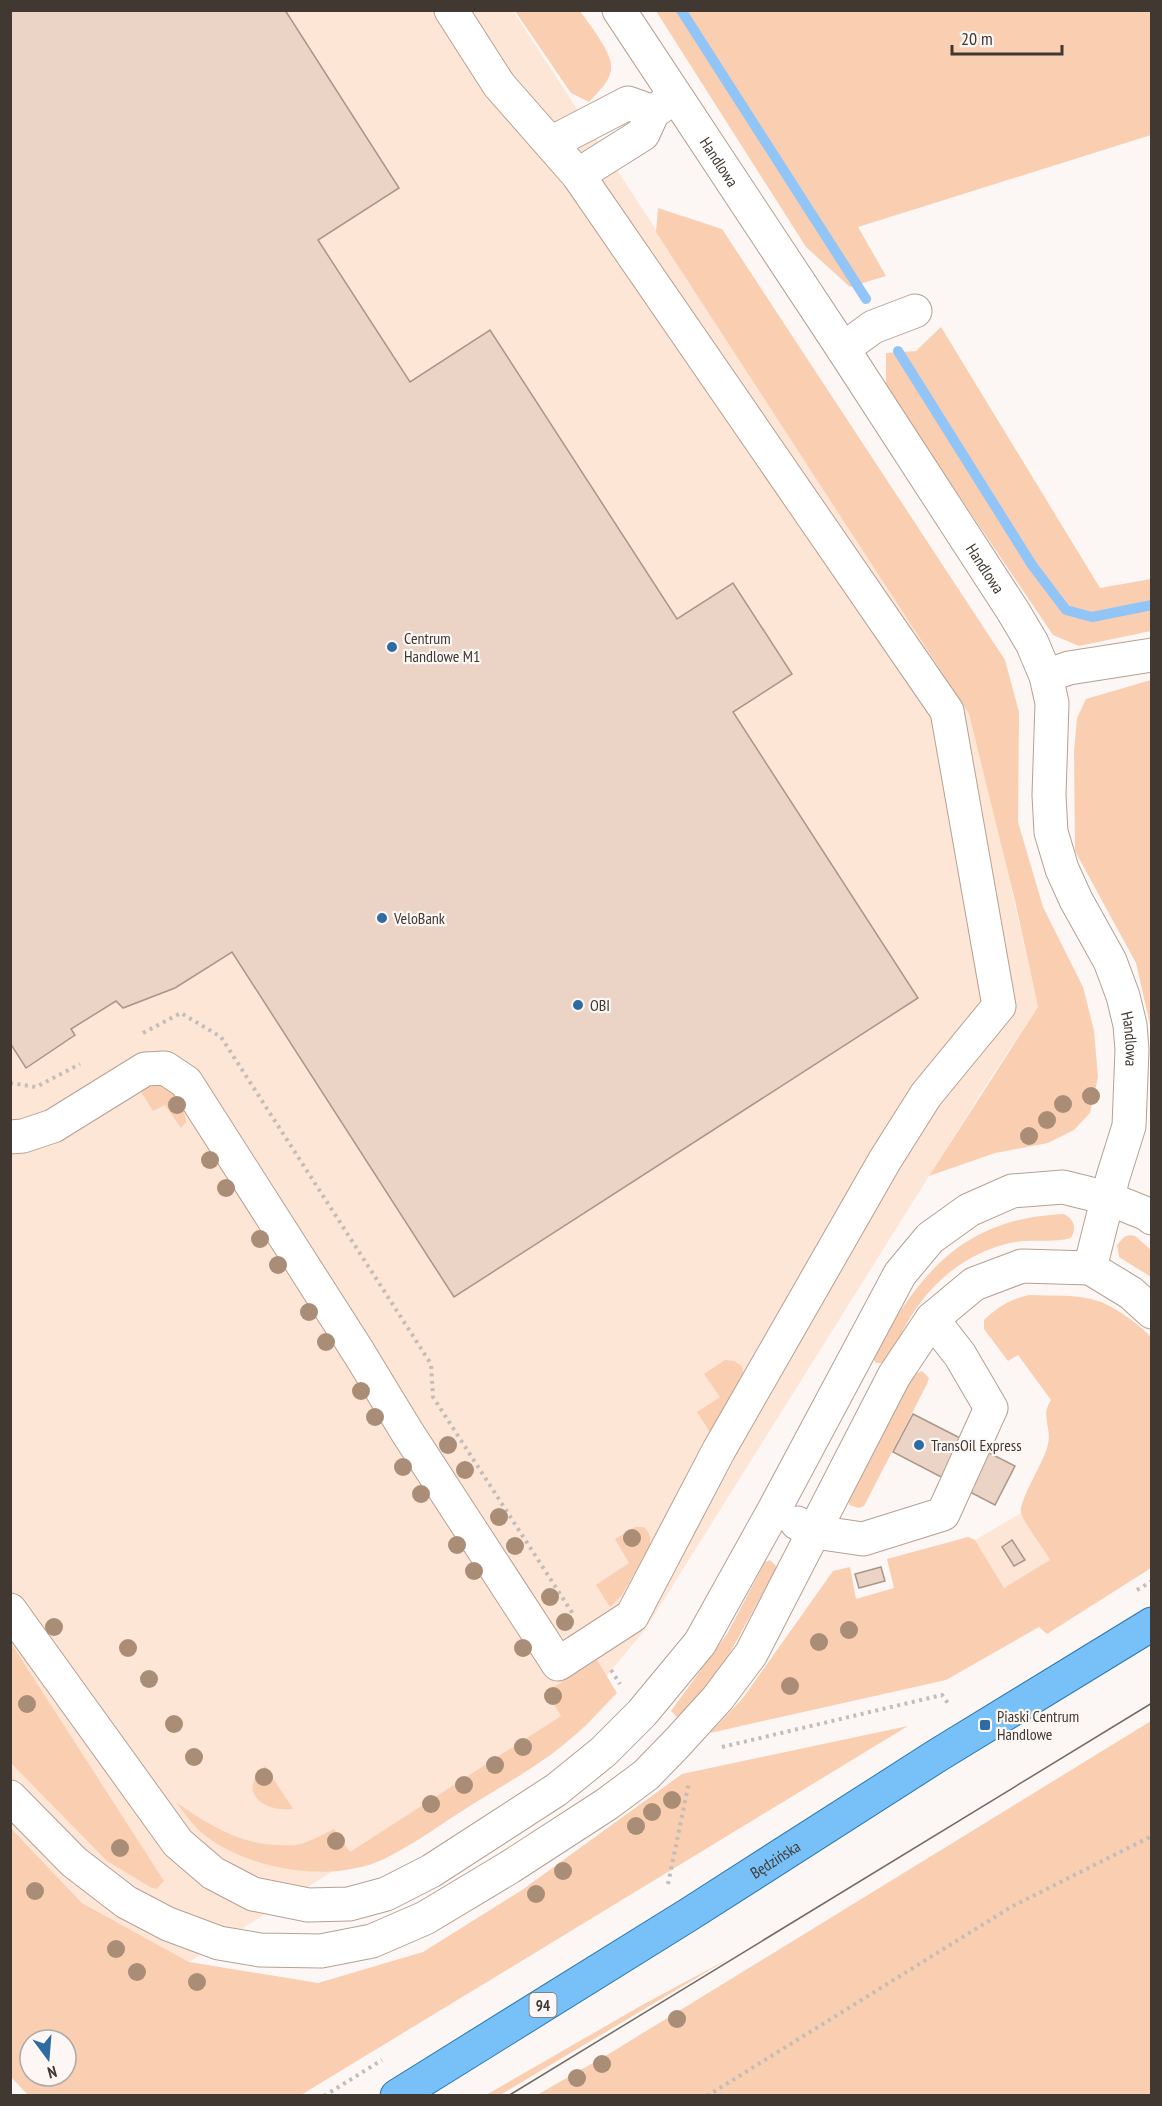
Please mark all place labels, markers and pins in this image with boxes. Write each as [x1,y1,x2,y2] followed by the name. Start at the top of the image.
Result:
[404,628,480,666] place label: Centrum Handlowe M1
[385,640,399,654] marker: Centrum Handlowe M1
[393,908,446,928] place label: VeloBank
[375,911,389,925] marker: VeloBank
[590,995,610,1015] place label: OBI
[571,998,585,1012] marker: OBI
[931,1435,1022,1455] place label: TransOil Express
[912,1438,926,1452] marker: TransOil Express
[997,1706,1079,1744] place label: Piaski Centrum Handlowe
[978,1718,992,1732] marker: Piaski Centrum Handlowe

